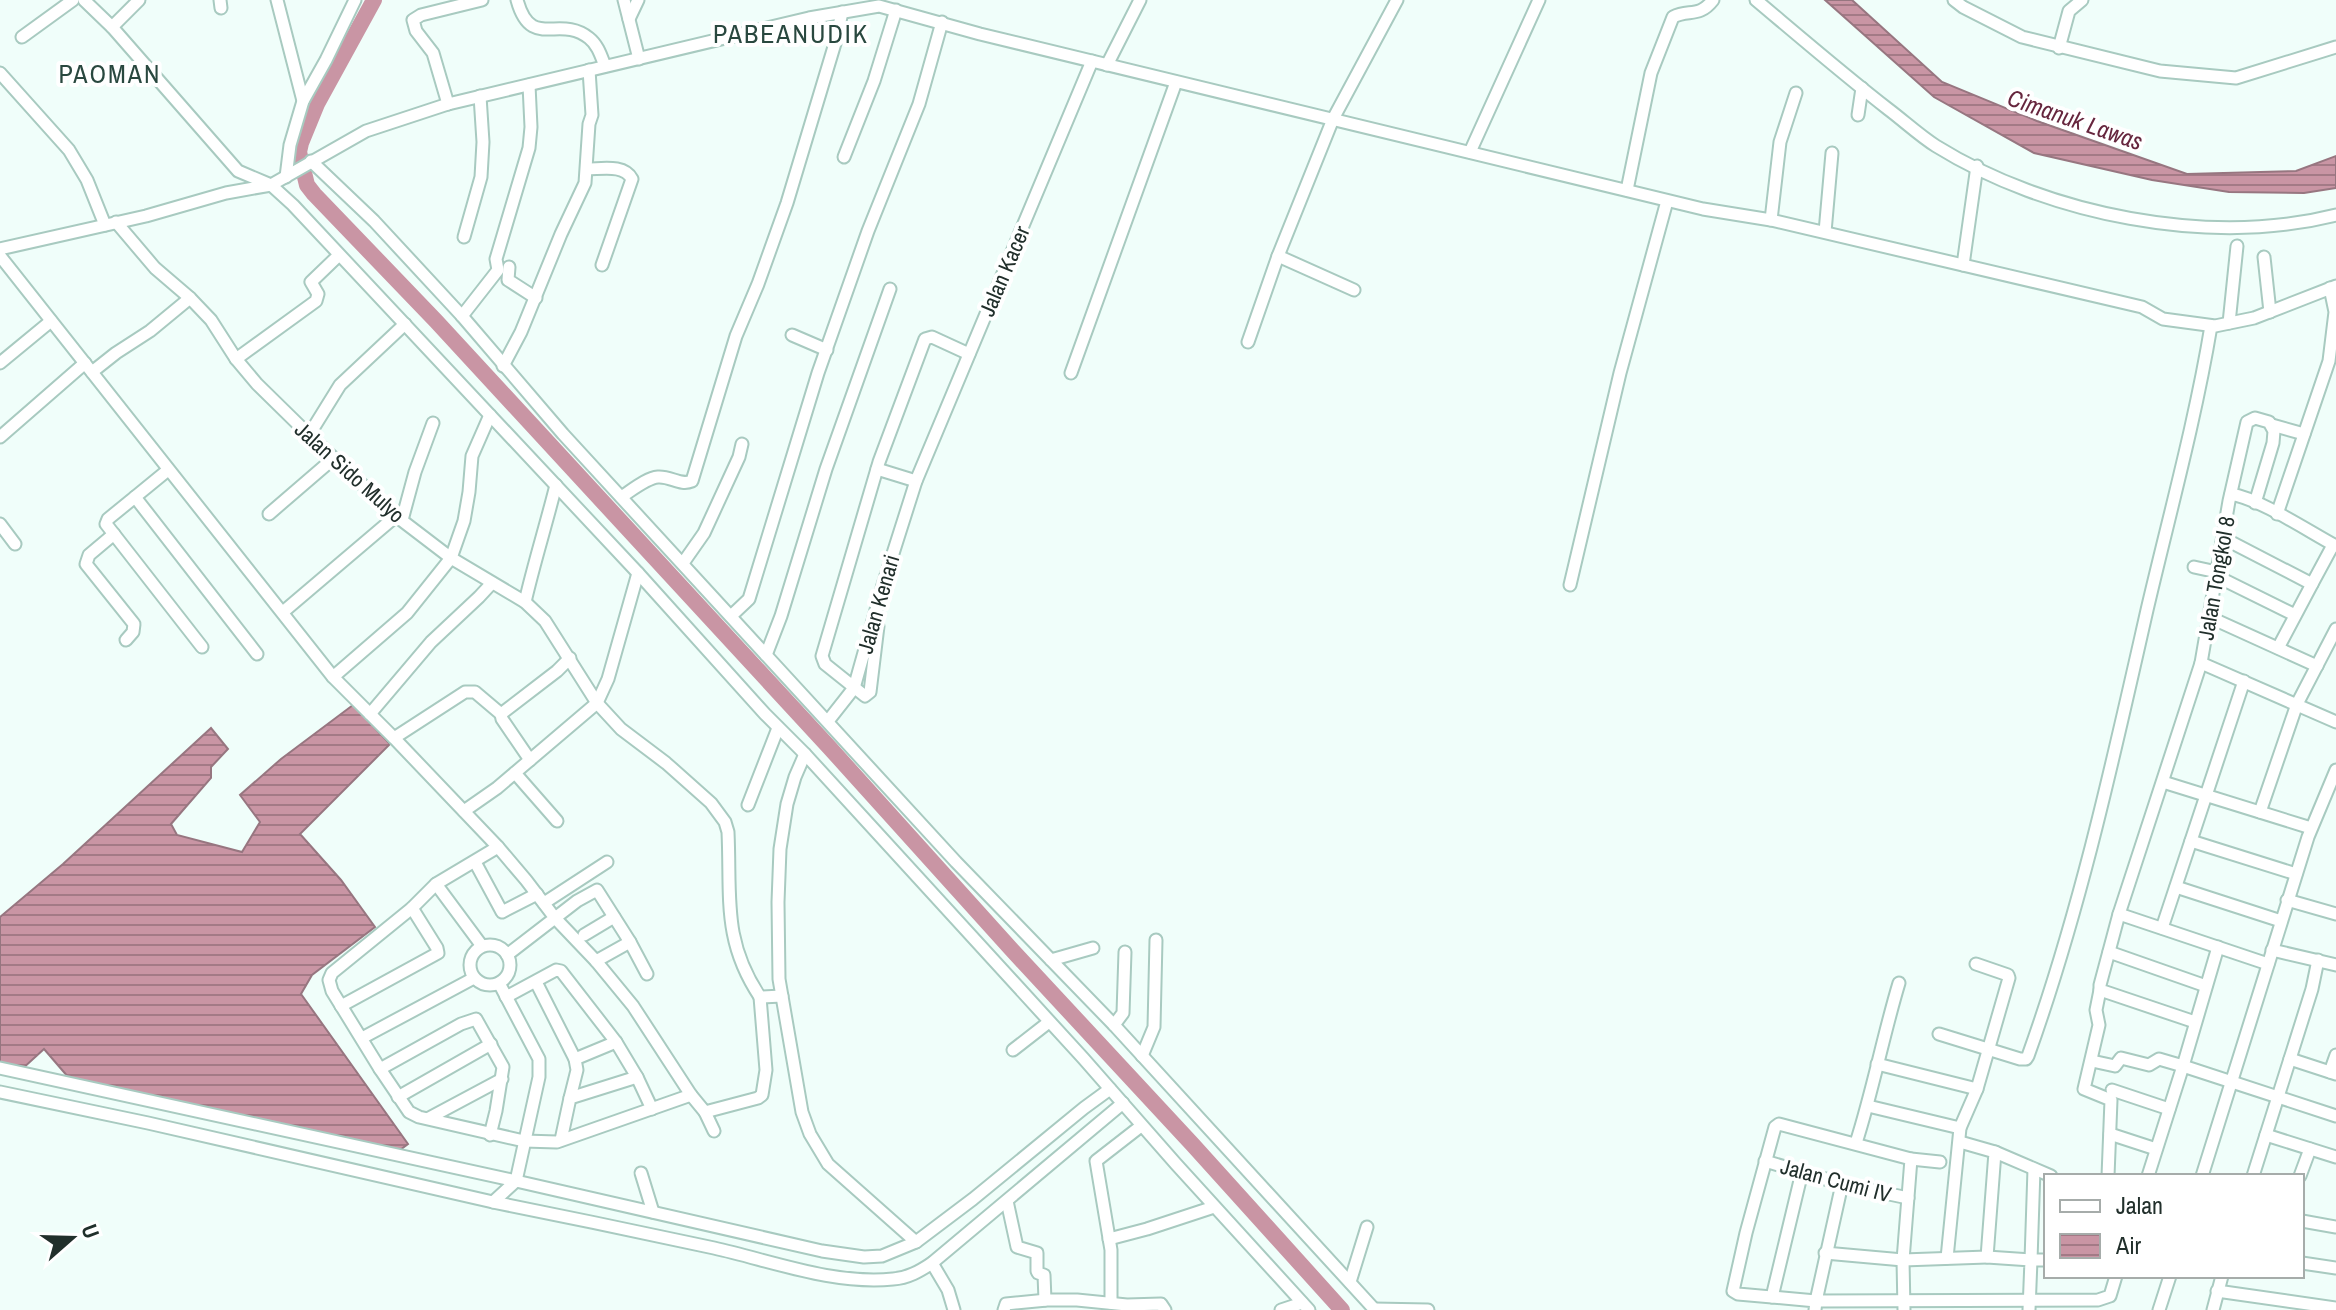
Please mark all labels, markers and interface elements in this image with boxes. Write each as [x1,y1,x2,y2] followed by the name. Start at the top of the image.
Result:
[713,16,869,51] district label: PABEANUDIK
[59,56,161,91] district label: PAOMAN
[2003,81,2147,157] water label: Cimanuk Lawas
[972,221,1036,321] street label: Jalan Kacer
[289,415,411,529] street label: Jalan Sido Mulyo
[2190,514,2242,642] street label: Jalan Tongkol 8
[850,551,906,657] street label: Jalan Kenari
[1777,1151,1895,1209] street label: Jalan Cumi IV
[2044,1174,2304,1278] legend
[2116,1189,2163,1221] text: Jalan
[32,1198,112,1278] north arrow
[74,1220,107,1242] text: U
[2115,1229,2142,1261] text: Air

